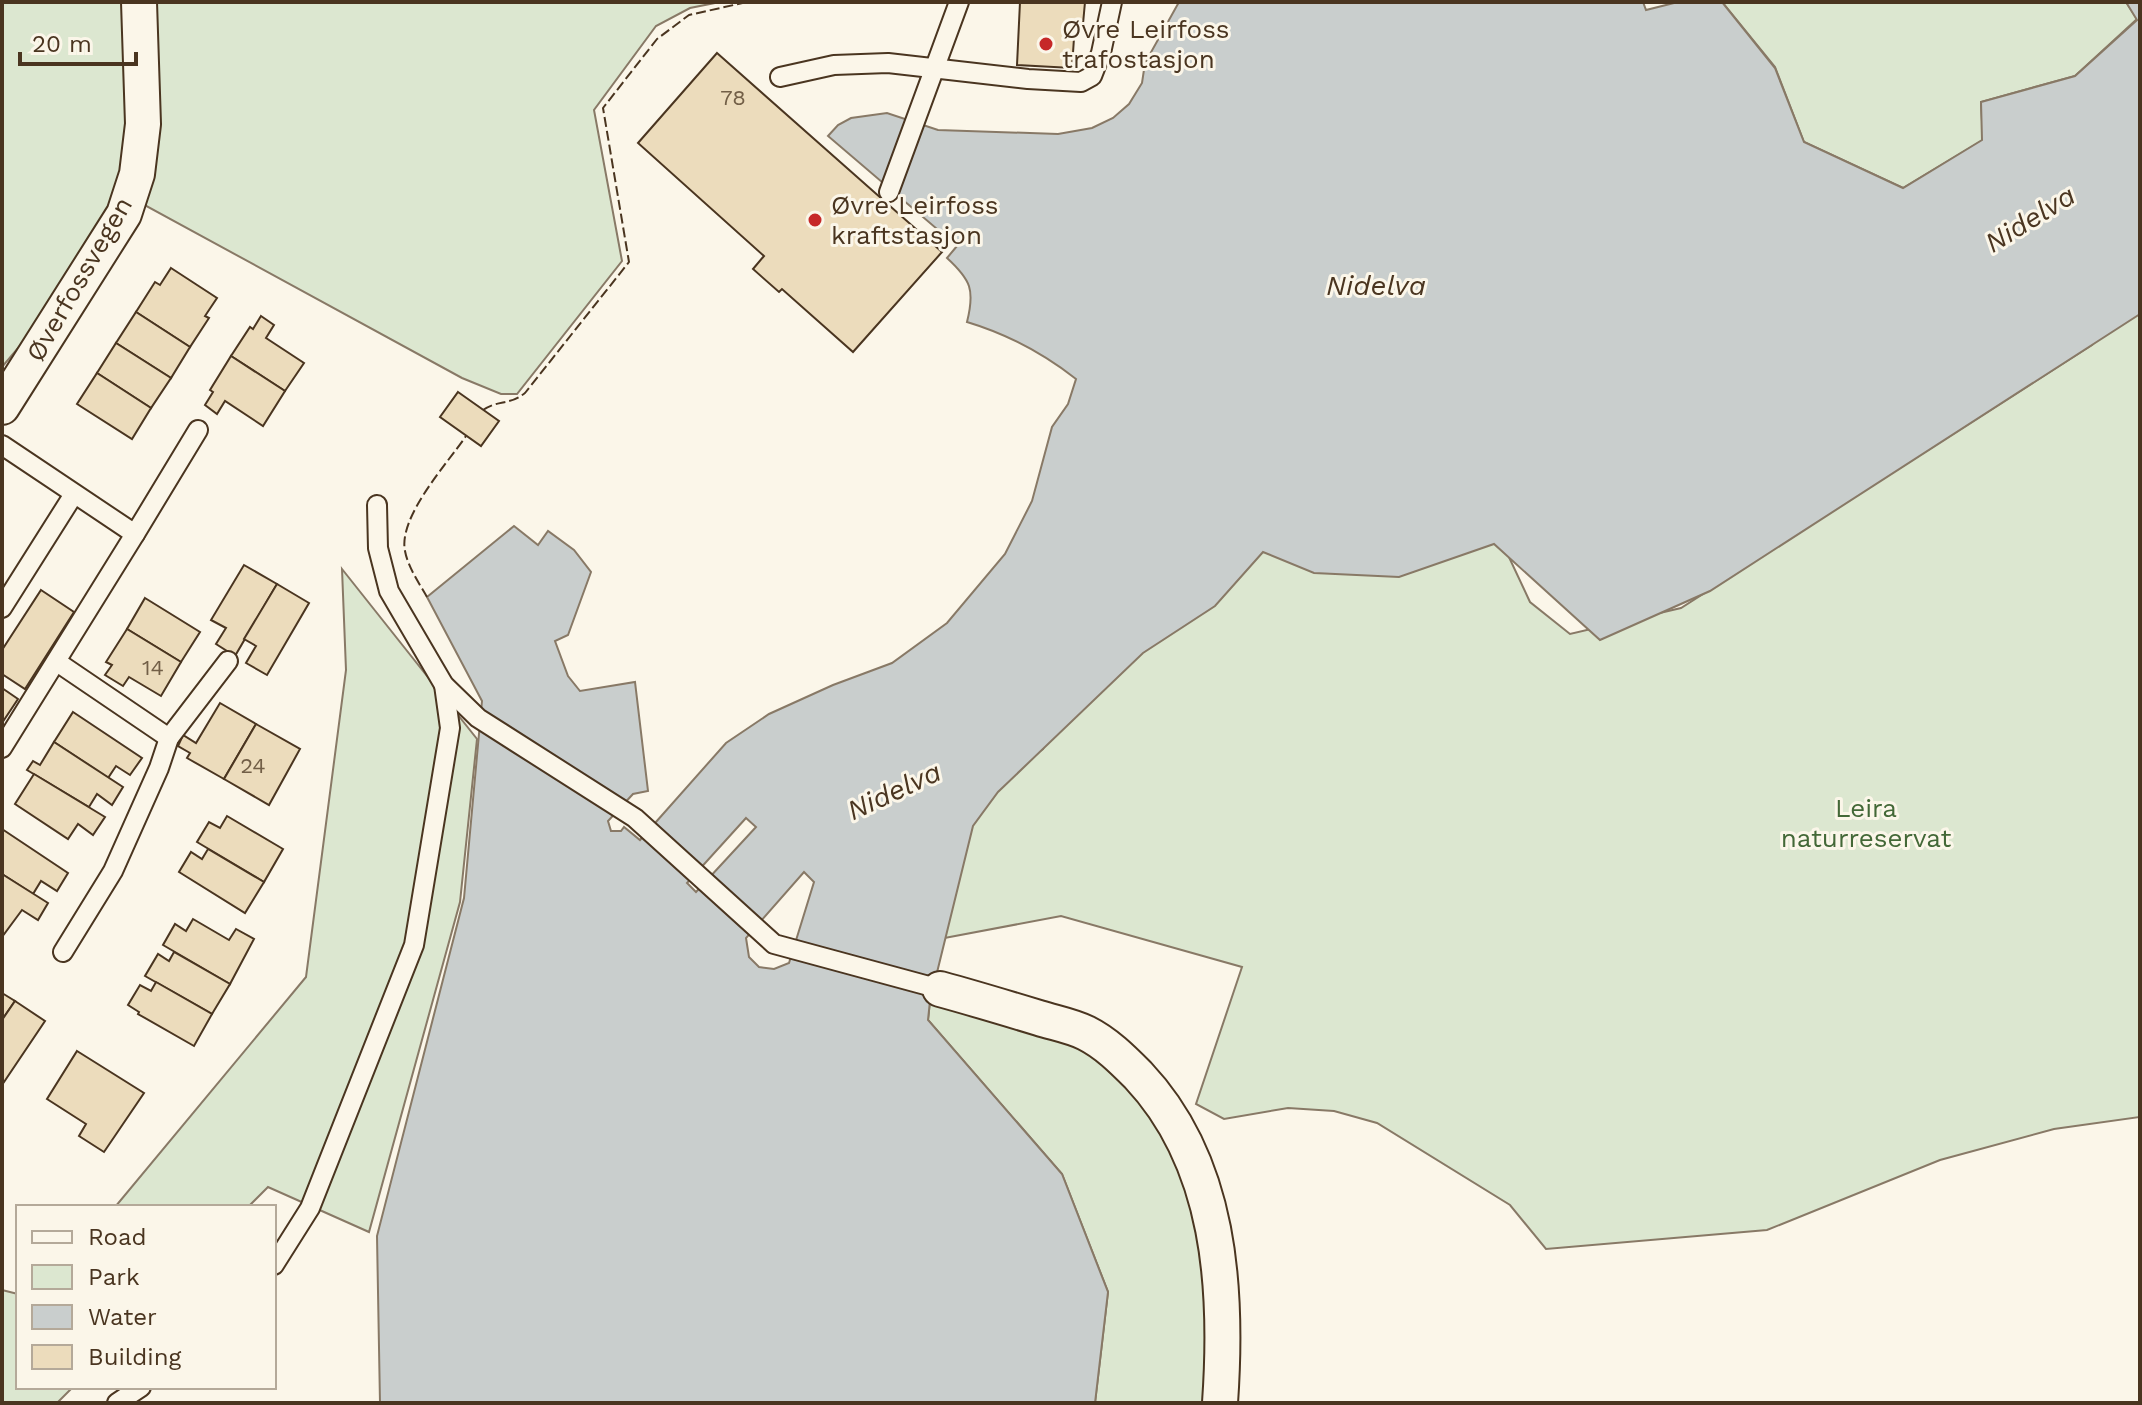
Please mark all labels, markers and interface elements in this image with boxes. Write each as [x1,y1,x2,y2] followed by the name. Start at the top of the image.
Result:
[1062,14,1230,74] place label: Øvre Leirfoss trafostasjon
[20,16,136,66] scale bar
[32,30,92,58] text: 20 m
[1037,35,1055,53] marker: Øvre Leirfoss trafostasjon
[720,85,746,110] house number: 78
[1979,178,2081,260] water label: Nidelva
[831,190,999,250] place label: Øvre Leirfoss kraftstasjon
[20,192,138,366] street label: Øverfossvegen
[806,211,824,229] marker: Øvre Leirfoss kraftstasjon
[1326,269,1426,302] water label: Nidelva
[142,655,164,680] house number: 14
[240,753,266,778] house number: 24
[842,755,946,827] water label: Nidelva
[1781,793,1951,853] park label: Leira naturreservat
[16,1205,276,1389] legend
[88,1223,147,1251] text: Road
[88,1263,140,1291] text: Park
[88,1303,157,1331] text: Water
[88,1343,181,1371] text: Building

